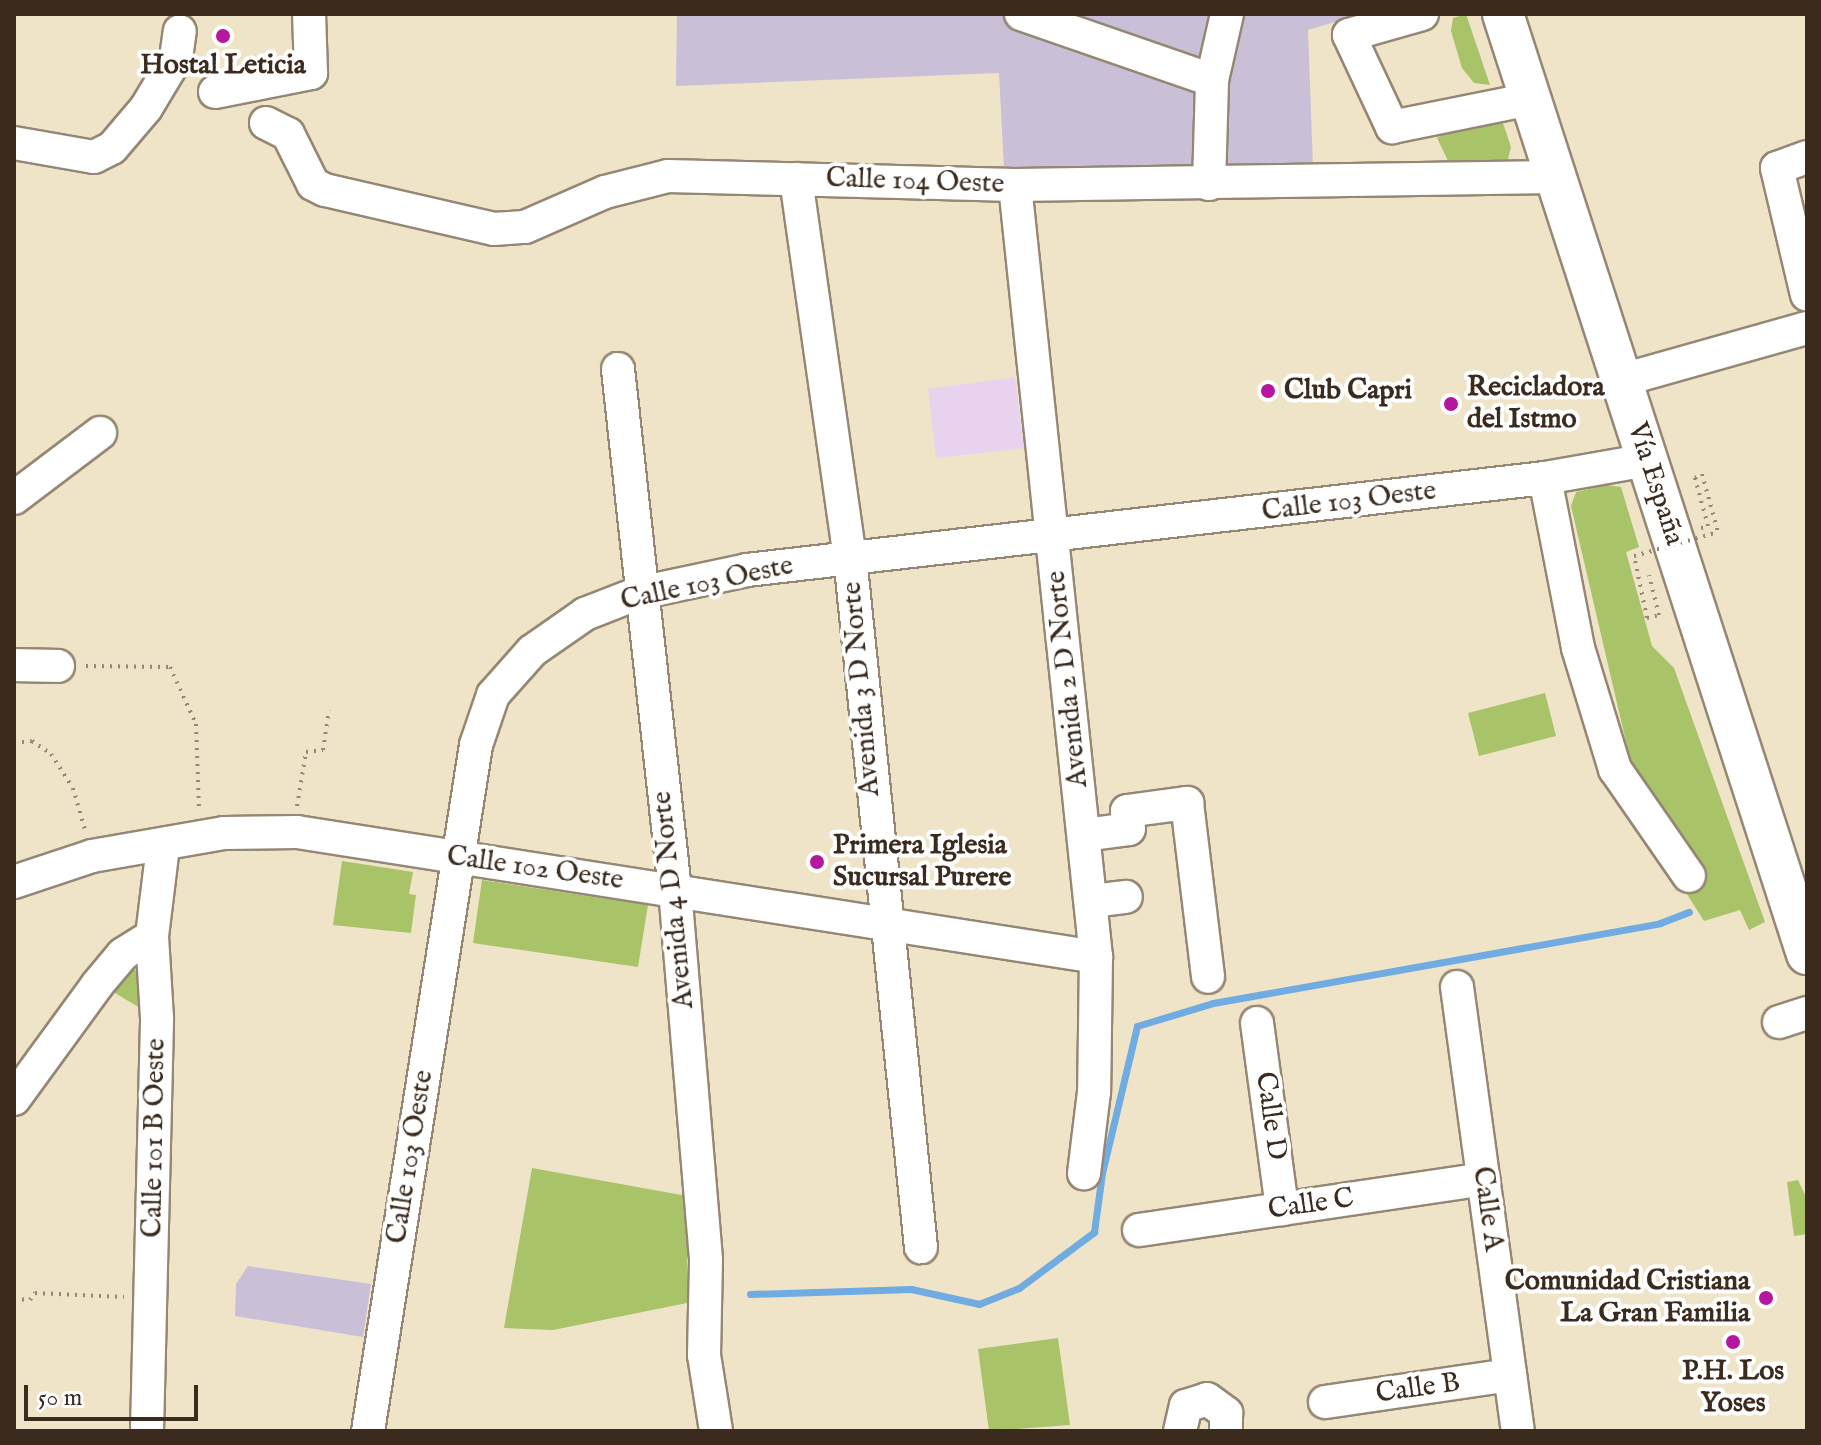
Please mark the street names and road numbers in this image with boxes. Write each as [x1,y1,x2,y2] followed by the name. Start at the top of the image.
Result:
[825,162,1005,202] street label: Calle 104 Oeste
[1619,418,1691,550] street label: Vía España
[1260,475,1438,529] street label: Calle 103 Oeste
[618,549,796,619] street label: Calle 103 Oeste
[1040,569,1096,789] street label: Avenida 2 D Norte
[836,580,888,798] street label: Avenida 3 D Norte
[646,790,702,1010] street label: Avenida 4 D Norte
[445,840,625,898] street label: Calle 102 Oeste
[136,1038,174,1238] street label: Calle 101 B Oeste
[381,1068,441,1246] street label: Calle 103 Oeste
[1247,1070,1293,1162] street label: Calle D
[1464,1164,1510,1254] street label: Calle A
[1266,1182,1356,1228] street label: Calle C
[1374,1366,1462,1412] street label: Calle B

